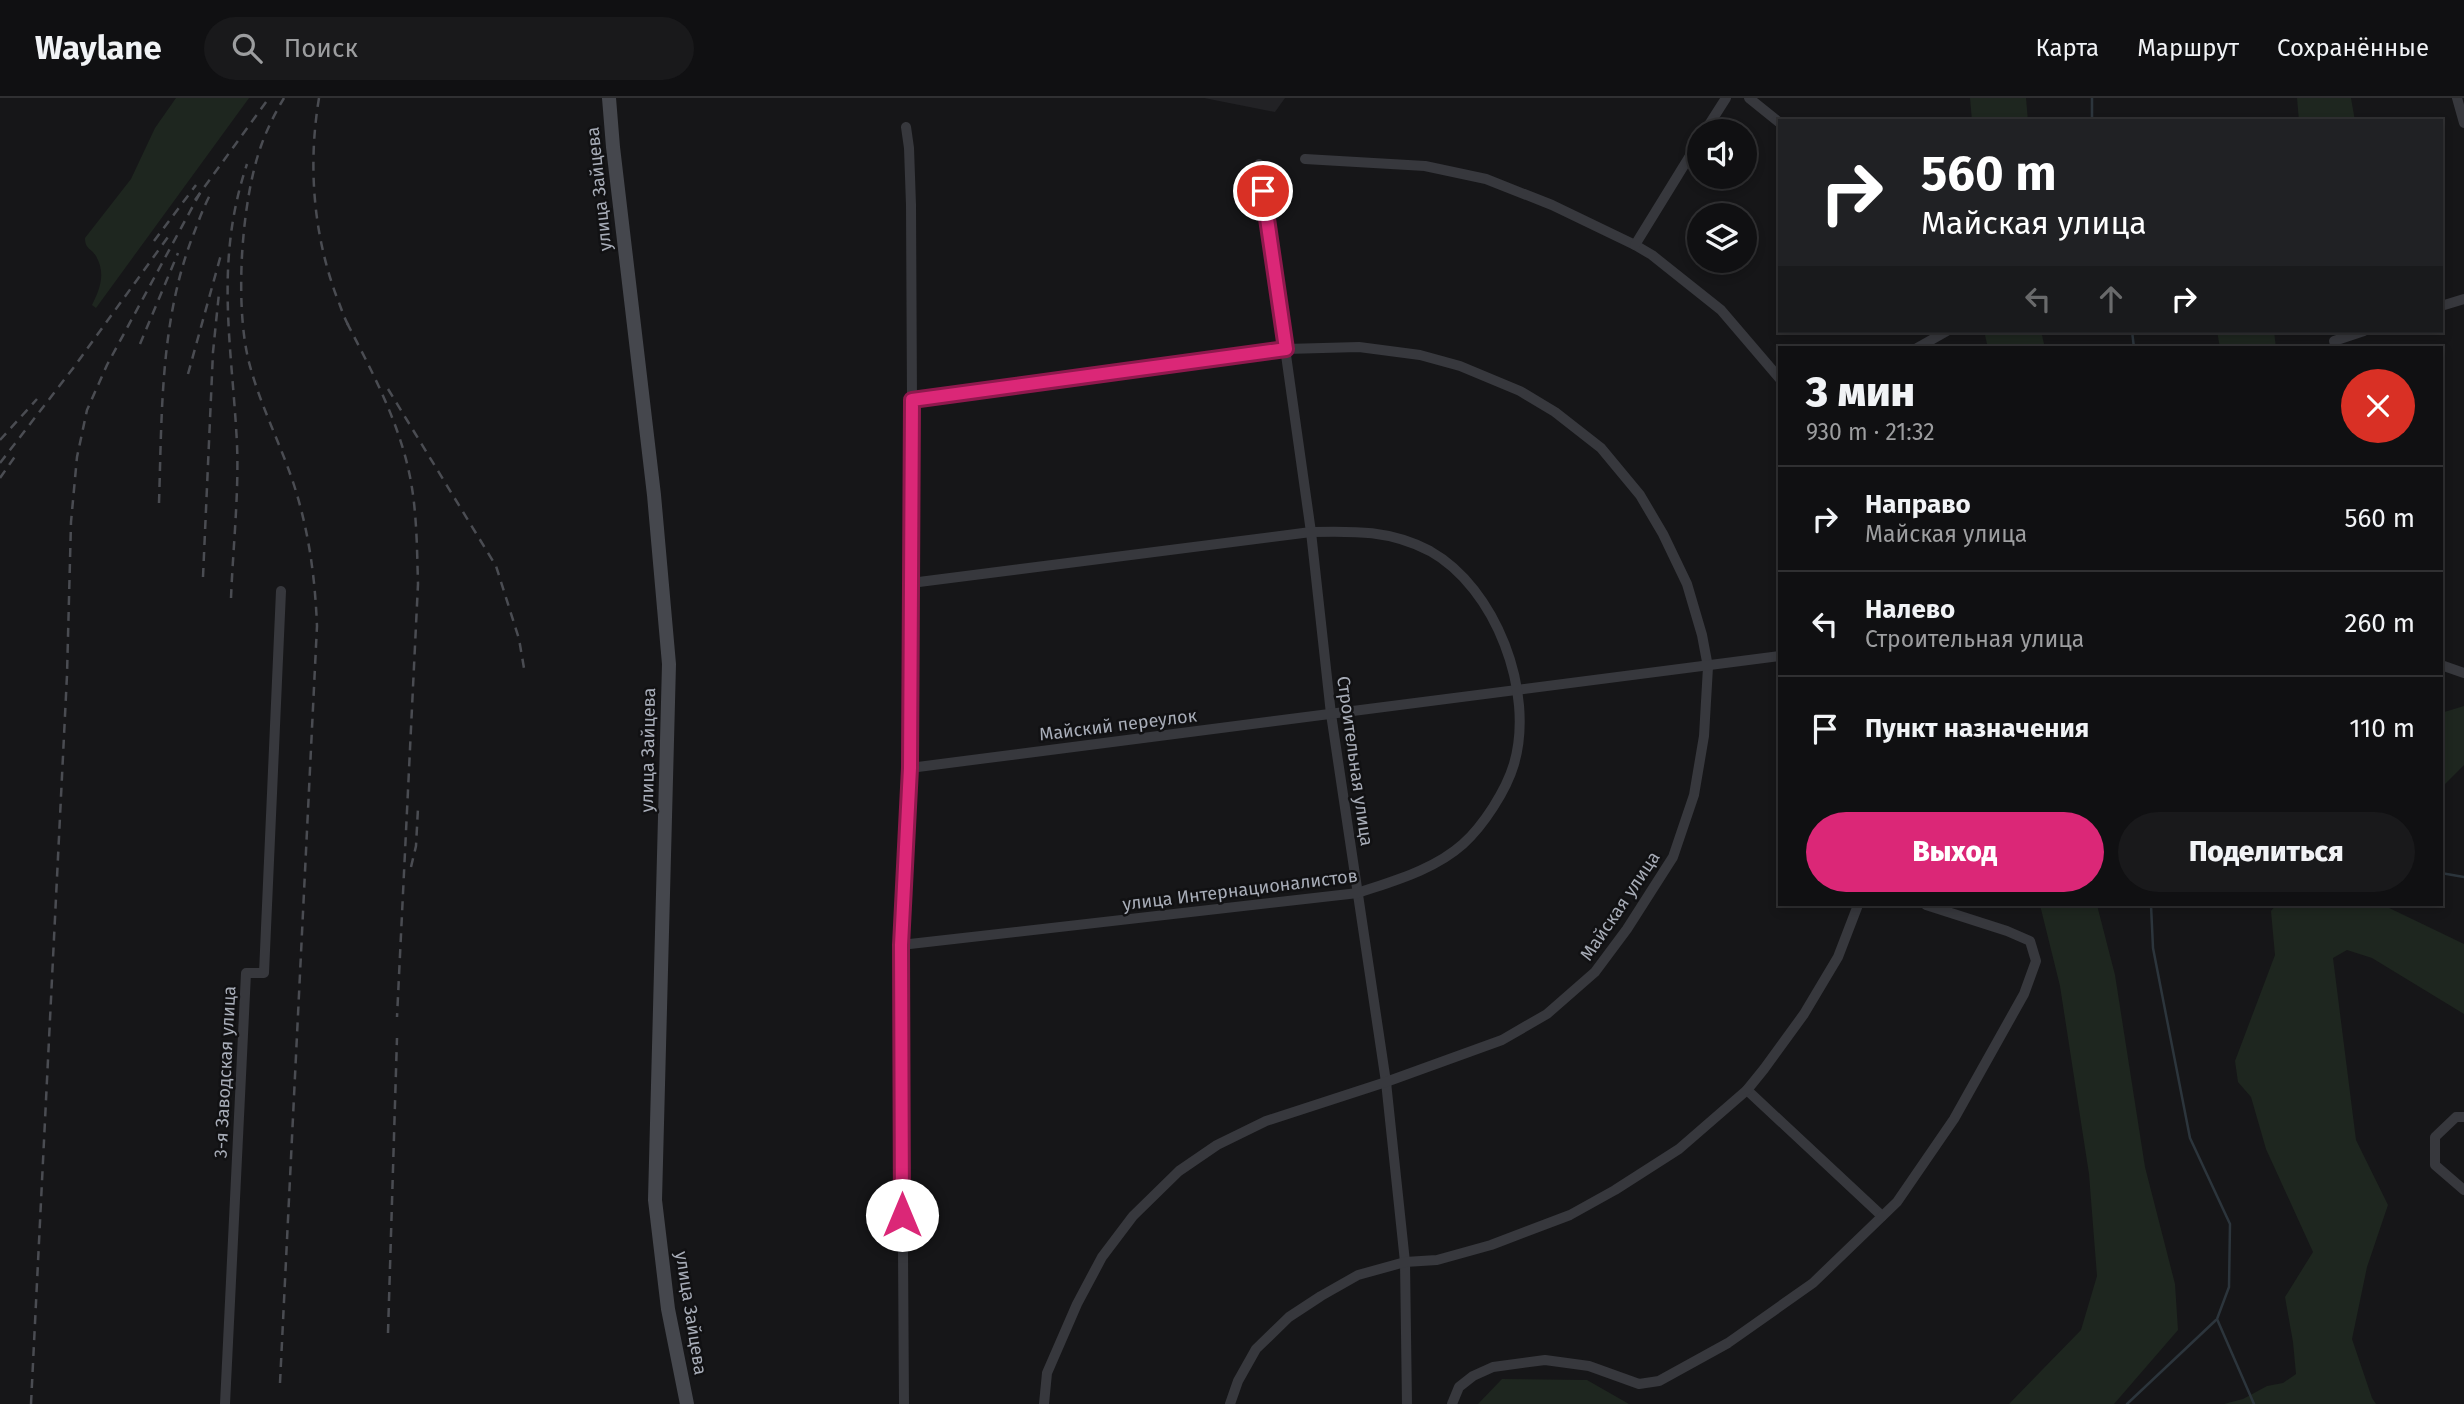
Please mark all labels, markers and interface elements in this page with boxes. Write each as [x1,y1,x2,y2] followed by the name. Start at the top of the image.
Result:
[204,17,694,80] search box
[35,28,162,68] text: Waylane
[228,29,266,67] icon: search
[284,33,358,64] text: Поиск
[2036,34,2099,62] text: Карта
[2137,34,2239,62] text: Маршрут
[2277,34,2429,62] text: Сохранённые
[1687,119,1757,273] map controls
[1687,119,1757,189] button: sound
[582,126,616,252] street label: улица Зайцева
[1921,144,2057,203] text: 560 m
[1806,147,1897,238] icon: right
[1233,161,1293,221] pin
[1244,172,1282,210] icon: arrive
[1687,203,1757,273] button: layers
[1921,204,2147,242] text: Майская улица
[2019,280,2057,318] icon: left
[2092,280,2130,318] icon: ahead
[2165,280,2203,318] icon: right
[1806,367,1915,417] text: 3 мин
[2341,369,2415,443] button: close
[1806,418,1935,446] text: 930 m · 21:32
[1865,489,1971,520] text: Направо
[1806,500,1844,538] icon: right
[2344,503,2415,534] text: 560 m
[1865,520,2027,548] text: Майская улица
[1865,594,1955,625] text: Налево
[1806,605,1844,643] icon: left
[2345,608,2415,639] text: 260 m
[1865,625,2084,653] text: Строительная улица
[1332,675,1378,847] street label: Строительная улица
[636,687,660,813] street label: улица Зайцева
[1038,704,1199,746] street label: Майский переулок
[1806,710,1844,748] icon: arrive
[1865,713,2089,744] text: Пункт назначения
[2349,713,2415,744] text: 110 m
[1806,812,2104,892] button: Выход
[2118,812,2415,892] button: Поделиться
[1575,847,1665,965] street label: Майская улица
[1121,865,1359,915] street label: улица Интернационалистов
[209,985,241,1159] street label: 3-я Заводская улица
[865,1178,939,1252] position arrow
[670,1250,712,1376] street label: улица Зайцева

